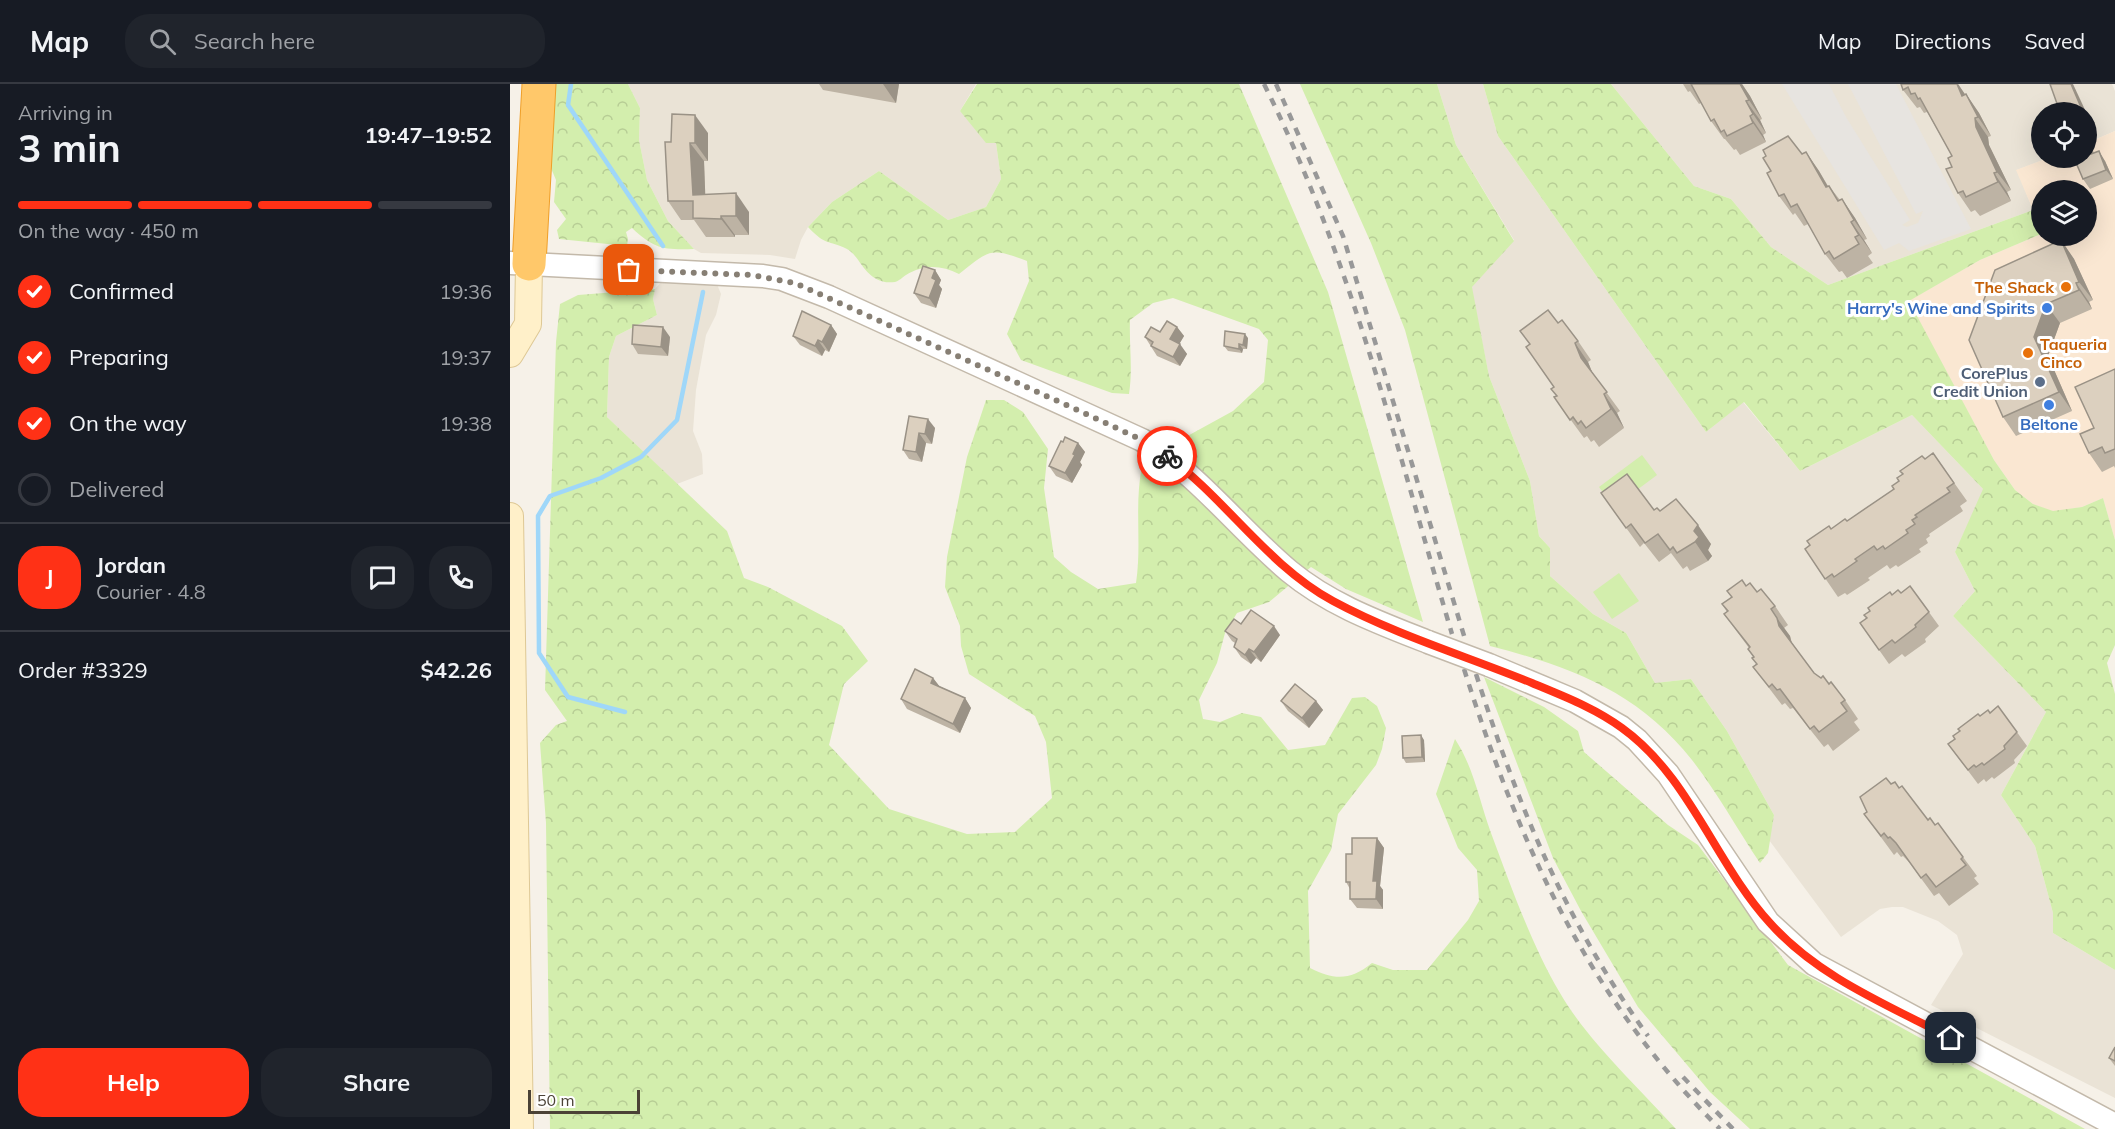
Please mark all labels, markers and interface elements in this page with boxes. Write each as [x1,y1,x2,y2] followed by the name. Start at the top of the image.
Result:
[125,14,545,68] search box
[30,24,89,59] text: Map
[146,25,179,58] icon: search
[194,27,315,55] text: Search here
[1818,28,1861,54] text: Map
[1894,28,1991,54] text: Directions
[2024,28,2085,54] text: Saved
[18,100,113,125] text: Arriving in
[2031,102,2097,246] map controls
[2031,102,2097,168] button: locate
[364,121,492,149] text: 19:47–19:52
[18,123,121,172] text: 3 min
[2031,180,2097,246] button: layers
[18,218,199,243] text: On the way · 450 m
[603,244,654,295] pin
[612,253,645,286] icon: bag
[18,275,51,308] icon: check
[69,277,174,305] text: Confirmed
[1975,277,2055,297] place label: The Shack
[439,279,492,304] text: 19:36
[2059,280,2073,294] marker: The Shack
[1847,298,2035,318] place label: Harry's Wine and Spirits
[2040,301,2054,315] marker: Harry's Wine and Spirits
[2040,334,2107,372] place label: Taqueria Cinco
[18,341,51,374] icon: check
[69,343,169,371] text: Preparing
[439,345,492,370] text: 19:37
[2021,346,2035,360] marker: Taqueria Cinco
[1933,363,2028,401] place label: CorePlus Credit Union
[2033,375,2047,389] marker: CorePlus Credit Union
[2042,398,2056,412] marker: Beltone
[18,407,51,440] icon: check
[69,409,187,437] text: On the way
[439,411,492,436] text: 19:38
[2020,414,2078,434] place label: Beltone
[1137,426,1197,486] courier
[1151,440,1184,473] icon: bike
[69,475,164,503] text: Delivered
[351,546,414,609] button: chat
[429,546,492,609] button: phone
[96,551,166,579] text: Jordan
[46,563,53,591] text: J
[96,579,206,604] text: Courier · 4.8
[18,656,148,684] text: Order #3329
[421,656,492,684] text: $42.26
[1925,1012,1976,1063] pin
[1934,1021,1967,1054] icon: home
[18,1048,249,1117] button: Help
[261,1048,492,1117] button: Share
[528,1087,640,1114] scale bar
[537,1090,574,1110] text: 50 m

